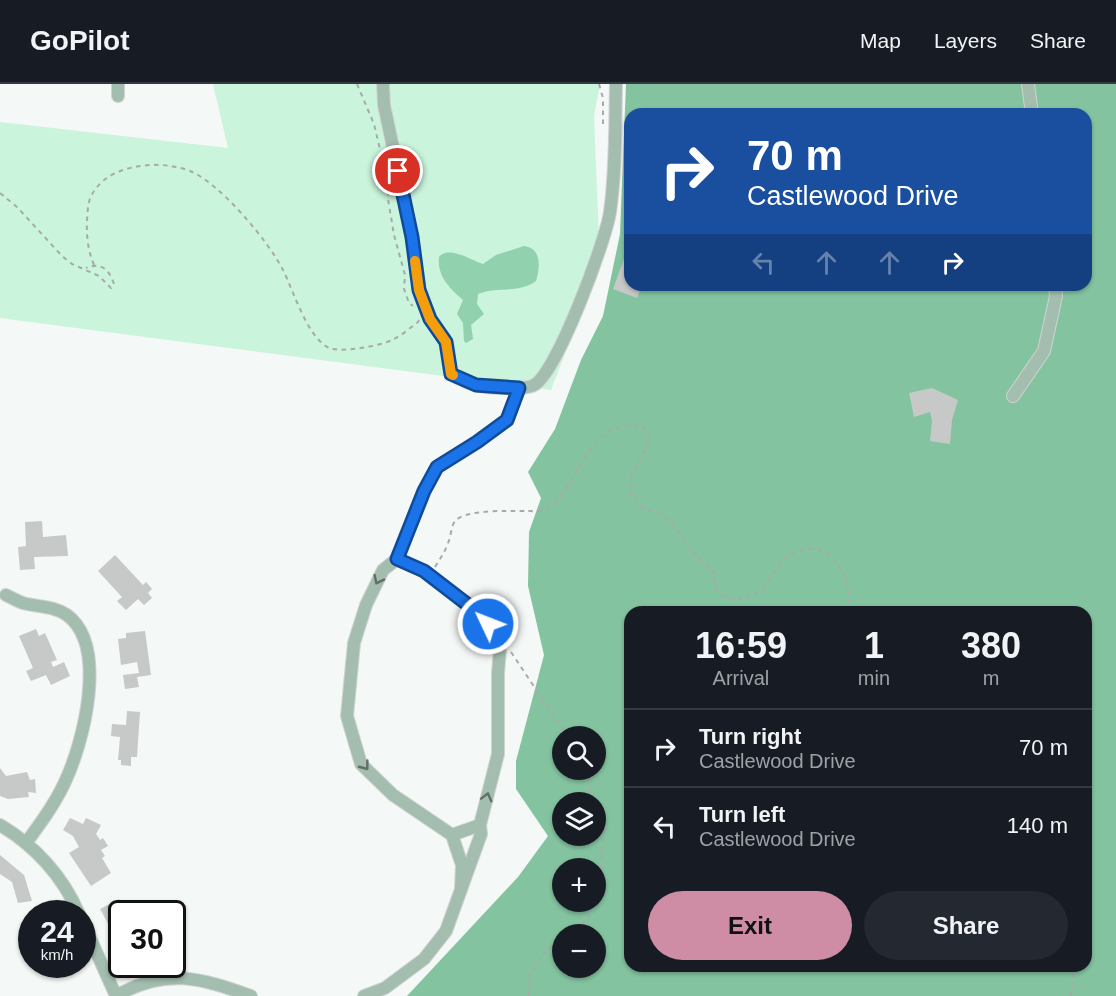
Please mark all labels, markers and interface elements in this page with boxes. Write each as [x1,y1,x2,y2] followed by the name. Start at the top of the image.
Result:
[30,25,130,56] text: GoPilot
[860,29,901,52] text: Map
[934,29,997,52] text: Layers
[1030,29,1086,52] text: Share
[648,132,726,210] icon: right
[747,132,843,179] text: 70 m
[372,145,423,196] pin
[381,154,414,187] icon: arrive
[747,181,959,211] text: Castlewood Drive
[747,246,780,279] icon: left
[810,246,843,279] icon: ahead
[873,246,906,279] icon: ahead
[936,246,969,279] icon: right
[373,574,385,585] one-way arrow
[456,592,520,656] position arrow
[695,625,787,666] text: 16:59
[864,625,884,666] text: 1
[961,625,1021,666] text: 380
[713,667,769,689] text: Arrival
[858,667,890,689] text: min
[983,667,999,689] text: m
[699,724,801,749] text: Turn right
[552,726,606,978] map controls
[552,726,606,780] button: search
[648,732,681,765] icon: right
[1019,735,1068,760] text: 70 m
[699,750,856,772] text: Castlewood Drive
[358,759,369,770] one-way arrow
[479,792,492,802] one-way arrow
[552,792,606,846] button: layers
[699,802,785,827] text: Turn left
[648,810,681,843] icon: left
[1007,813,1068,838] text: 140 m
[699,828,856,850] text: Castlewood Drive
[552,858,606,912] button: +
[648,891,852,960] button: Exit
[864,891,1068,960] button: Share
[108,900,186,978] speed limit sign: 30
[40,915,74,948] text: 24
[552,924,606,978] button: −
[41,946,73,963] text: km/h

